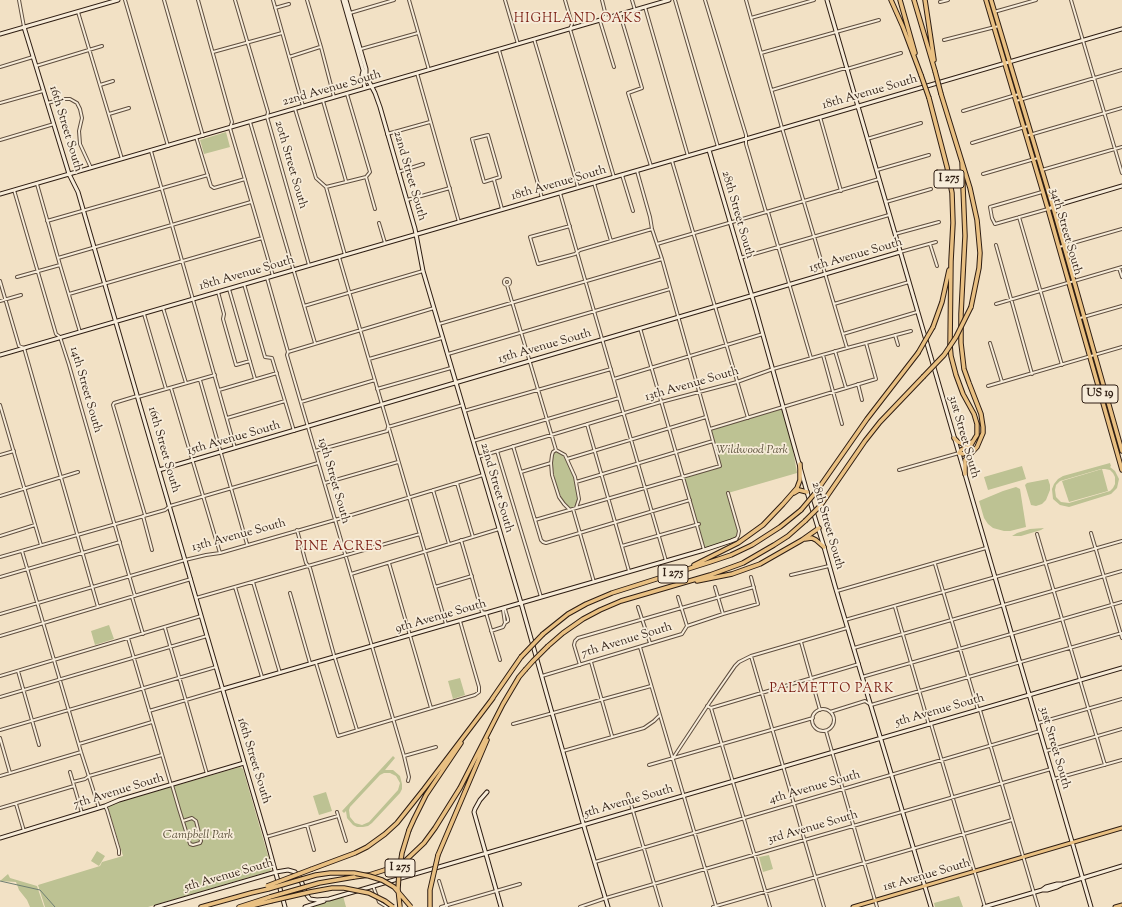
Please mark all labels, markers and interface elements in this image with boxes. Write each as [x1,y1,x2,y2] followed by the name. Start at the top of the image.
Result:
[514,12,642,28] district label: HIGHLAND OAKS
[281,68,383,110] street label: 22nd Avenue South
[821,73,919,113] street label: 18th Avenue South
[45,84,85,174] street label: 16th Street South
[271,119,309,211] street label: 20th Street South
[389,129,429,223] street label: 22nd Street South
[510,164,608,204] street label: 18th Avenue South
[718,169,756,261] street label: 28th Street South
[934,170,964,188] road number: I 275
[1046,187,1084,277] street label: 34th Street South
[808,236,904,276] street label: 15th Avenue South
[198,254,296,294] street label: 18th Avenue South
[497,327,593,367] street label: 15th Avenue South
[66,345,104,435] street label: 14th Street South
[643,365,741,405] street label: 13th Avenue South
[1082,385,1118,403] road number: US 19
[944,394,982,480] street label: 31st Street South
[144,405,182,495] street label: 16th Street South
[186,419,282,459] street label: 15th Avenue South
[314,436,352,526] street label: 19th Street South
[476,441,516,535] street label: 22nd Street South
[716,444,788,458] park label: Wildwood Park
[808,480,846,572] street label: 28th Street South
[190,516,288,556] street label: 13th Avenue South
[295,540,383,556] district label: PINE ACRES
[658,565,688,583] road number: I 275
[394,597,488,637] street label: 9th Avenue South
[580,620,674,662] street label: 7th Avenue South
[770,682,894,698] district label: PALMETTO PARK
[894,691,986,731] street label: 5th Avenue South
[1035,705,1073,791] street label: 31st Street South
[233,716,273,806] street label: 16th Street South
[768,768,862,808] street label: 4th Avenue South
[72,771,166,813] street label: 7th Avenue South
[583,782,675,822] street label: 5th Avenue South
[766,808,860,848] street label: 3rd Avenue South
[163,829,233,843] park label: Campbell Park
[183,856,275,896] street label: 5th Avenue South
[882,857,972,895] street label: 1st Avenue South
[385,859,415,877] road number: I 275

